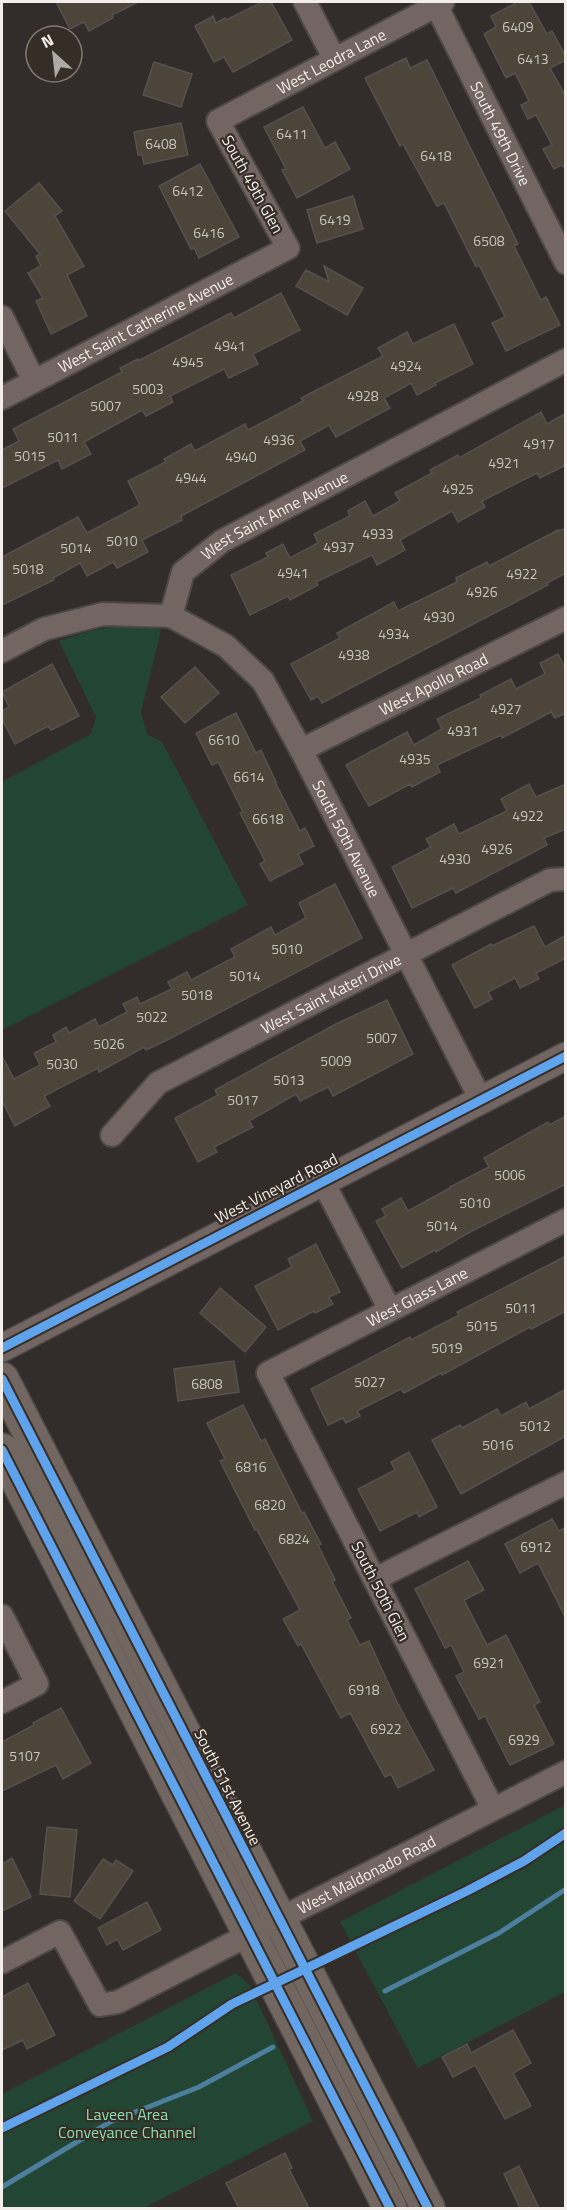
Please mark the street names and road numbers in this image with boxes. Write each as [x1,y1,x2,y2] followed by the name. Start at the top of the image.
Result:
[272,22,390,100] street label: West Leodra Lane
[464,77,537,190] street label: South 49th Drive
[216,130,290,238] street label: South 49th Glen
[54,267,237,379] street label: West Saint Catherine Avenue
[196,465,352,565] street label: West Saint Anne Avenue
[375,647,492,721] street label: West Apollo Road
[306,776,387,902] street label: South 50th Avenue
[256,947,405,1040] street label: West Saint Kateri Drive
[210,1147,342,1229] street label: West Vineyard Road
[362,1261,472,1333] street label: West Glass Lane
[346,1537,416,1645] street label: South 50th Glen
[188,1725,268,1849] street label: South 51st Avenue
[293,1829,440,1920] street label: West Maldonado Road

